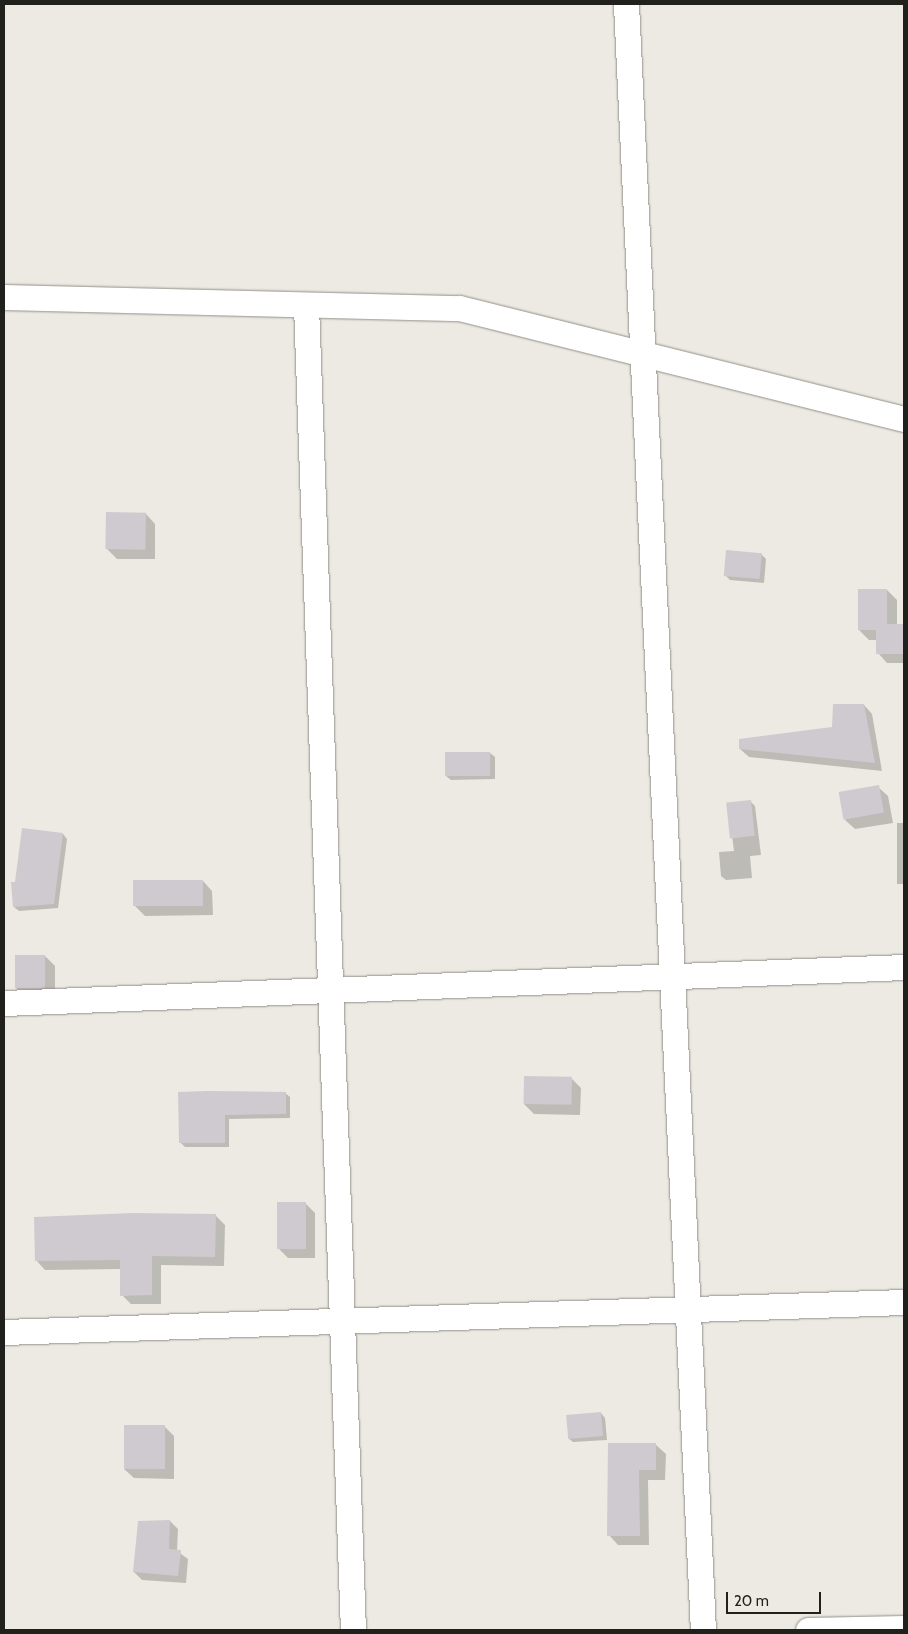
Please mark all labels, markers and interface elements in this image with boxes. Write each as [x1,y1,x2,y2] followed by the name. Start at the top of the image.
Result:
[728,1582,823,1614] scale bar
[734,1592,769,1610] text: 20 m

